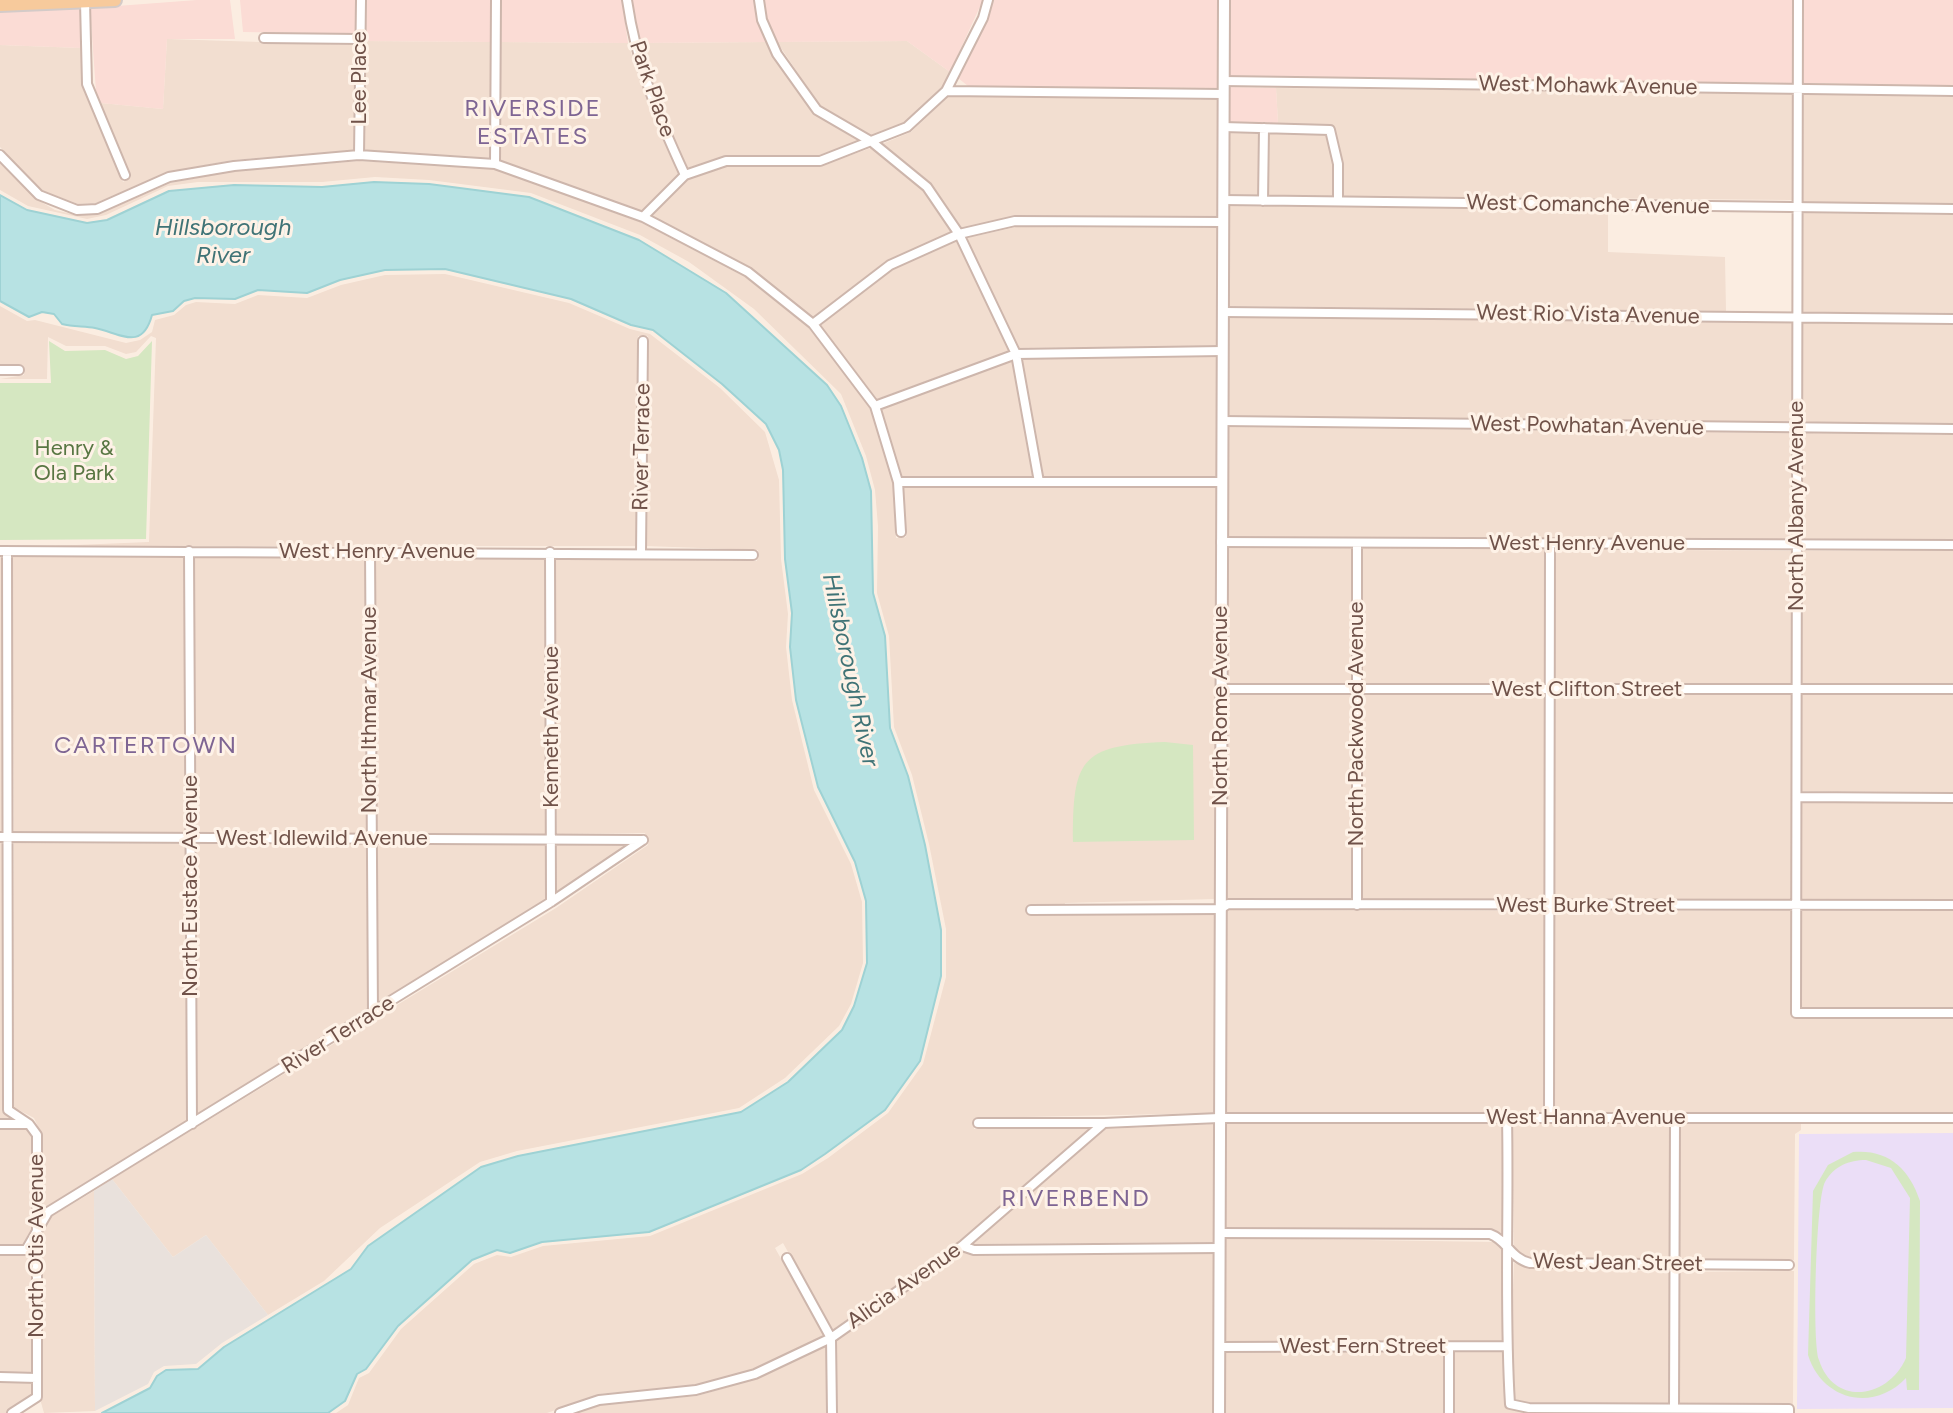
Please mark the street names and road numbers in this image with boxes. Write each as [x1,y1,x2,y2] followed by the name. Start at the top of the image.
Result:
[347,31,373,125] street label: Lee Place
[623,37,681,141] street label: Park Place
[1478,71,1698,101] street label: West Mohawk Avenue
[1466,190,1710,220] street label: West Comanche Avenue
[1476,300,1700,330] street label: West Rio Vista Avenue
[628,383,656,511] street label: River Terrace
[1784,401,1810,611] street label: North Albany Avenue
[1470,411,1704,441] street label: West Powhatan Avenue
[1489,531,1685,557] street label: West Henry Avenue
[279,539,475,565] street label: West Henry Avenue
[1344,602,1370,846] street label: North Packwood Avenue
[357,606,383,814] street label: North Ithmar Avenue
[1208,606,1234,806] street label: North Rome Avenue
[539,646,565,808] street label: Kenneth Avenue
[1492,677,1682,703] street label: West Clifton Street
[178,775,204,997] street label: North Eustace Avenue
[216,826,428,852] street label: West Idlewild Avenue
[1497,893,1675,919] street label: West Burke Street
[277,990,399,1080] street label: River Terrace
[1486,1105,1686,1131] street label: West Hanna Avenue
[24,1154,50,1338] street label: North Otis Avenue
[842,1237,966,1335] street label: Alicia Avenue
[1533,1248,1703,1278] street label: West Jean Street
[1280,1334,1446,1360] street label: West Fern Street

